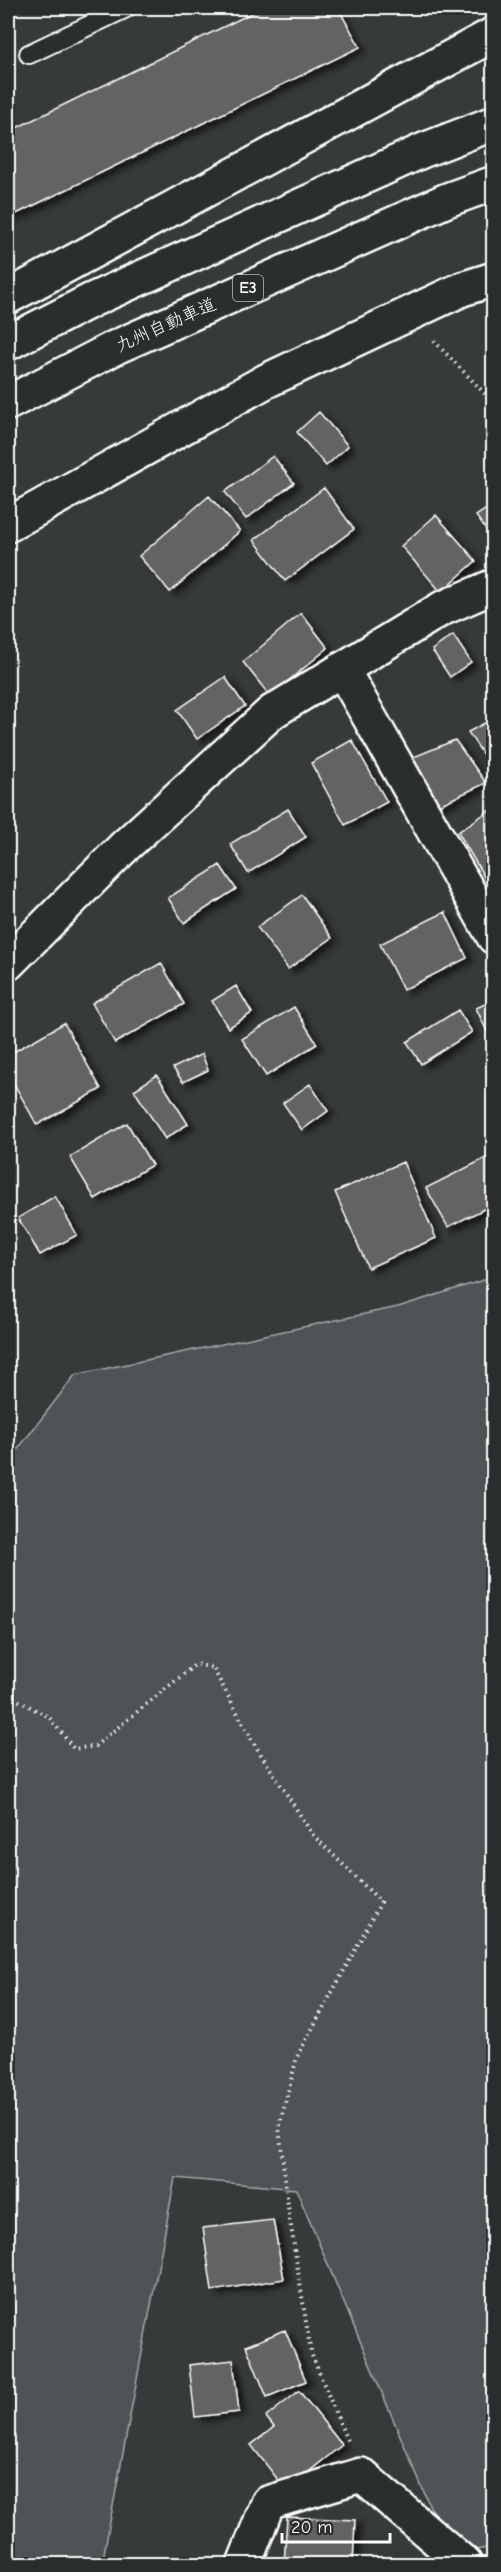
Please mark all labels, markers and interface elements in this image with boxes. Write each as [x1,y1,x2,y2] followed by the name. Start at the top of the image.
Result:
[233,275,263,301] road number: E3
[112,293,220,357] street label: 九州自動車道
[282,2506,390,2544] scale bar
[291,2517,332,2538] text: 20 m

